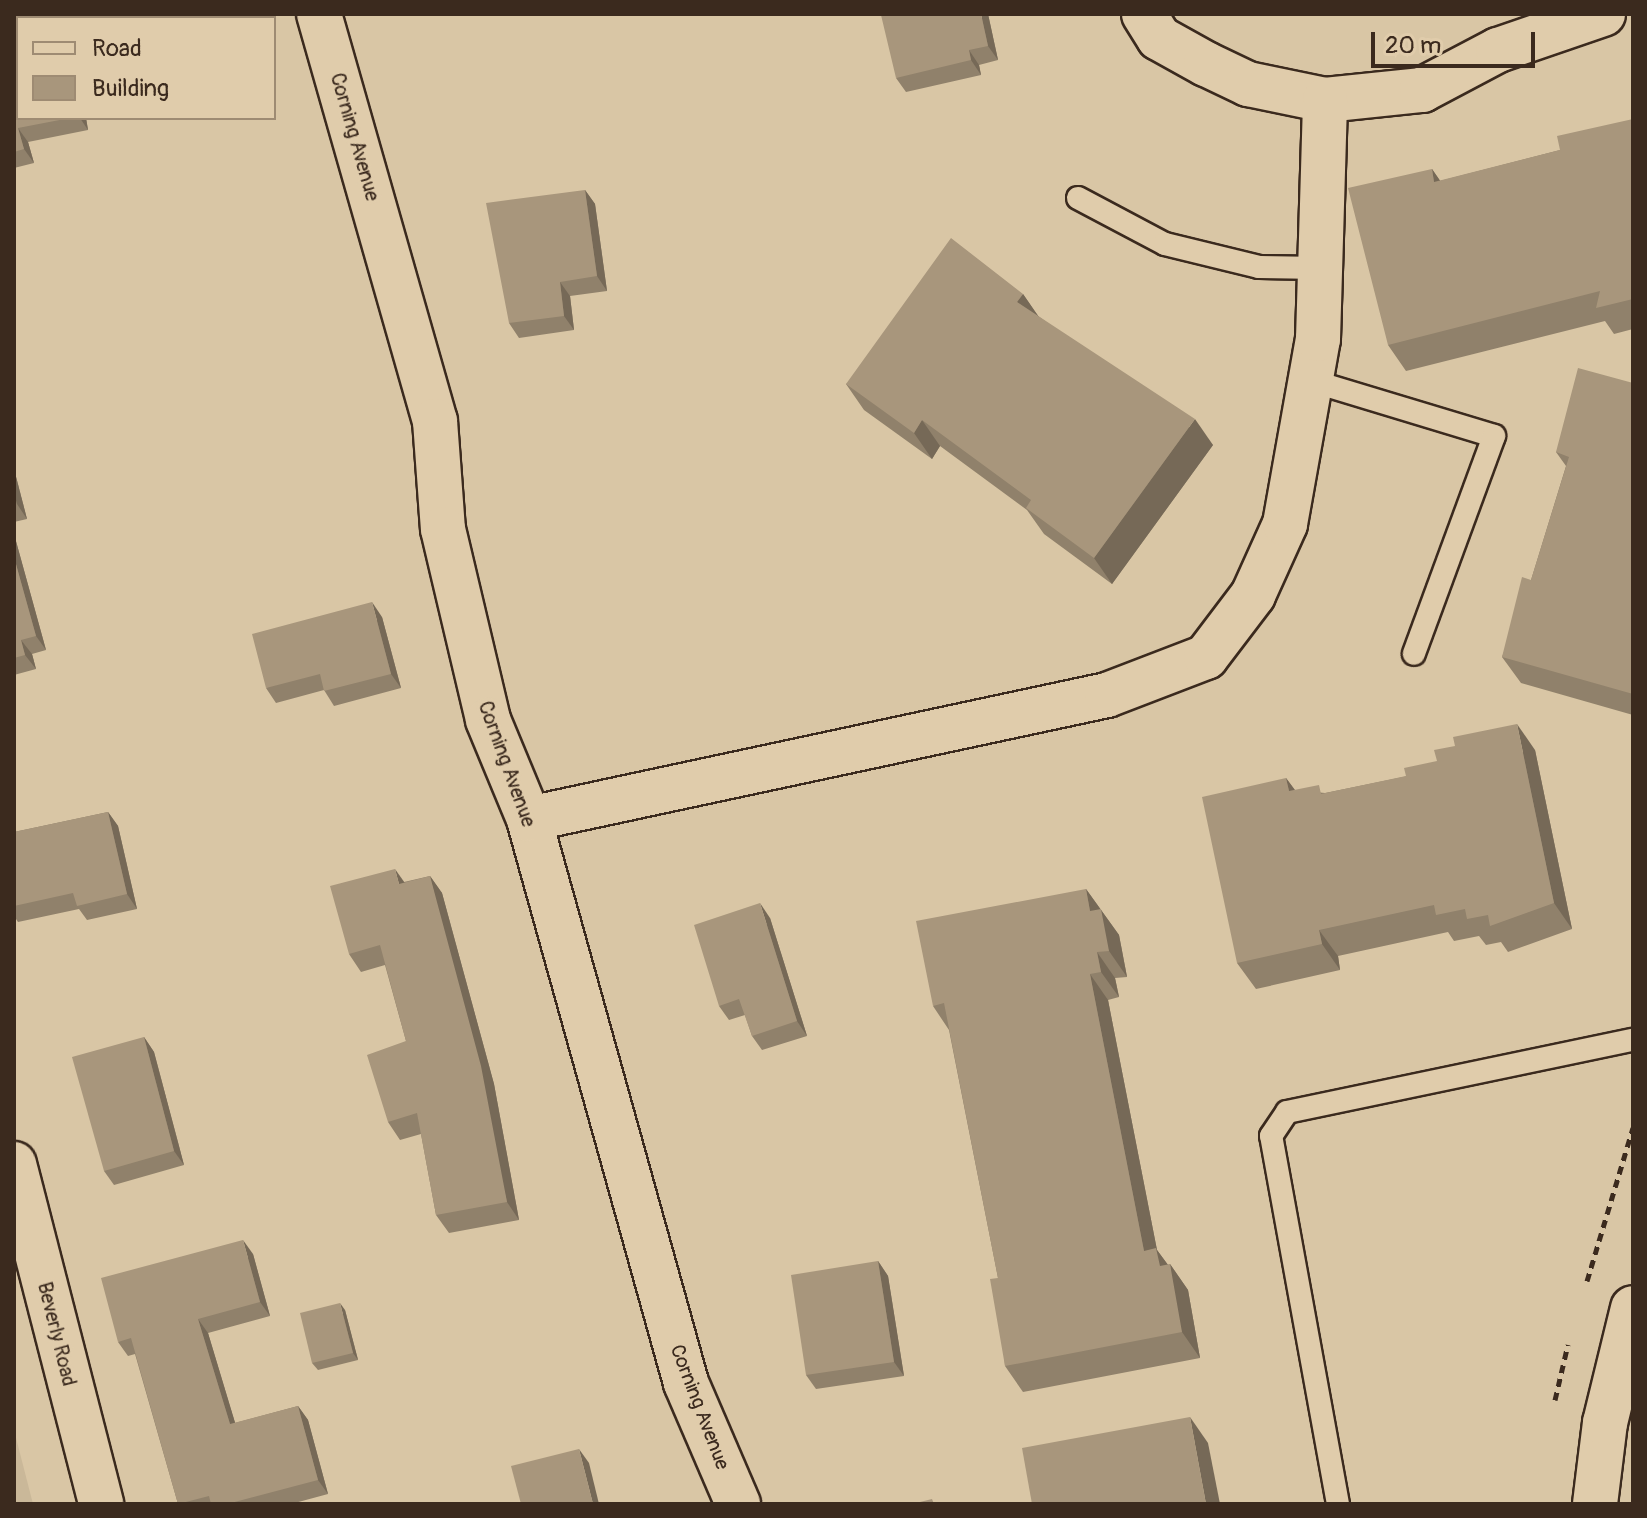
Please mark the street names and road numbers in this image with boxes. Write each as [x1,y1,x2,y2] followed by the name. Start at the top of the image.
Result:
[325,70,385,204] street label: Corning Avenue
[473,698,541,830] street label: Corning Avenue
[33,1280,81,1388] street label: Beverly Road
[665,1341,735,1473] street label: Corning Avenue

